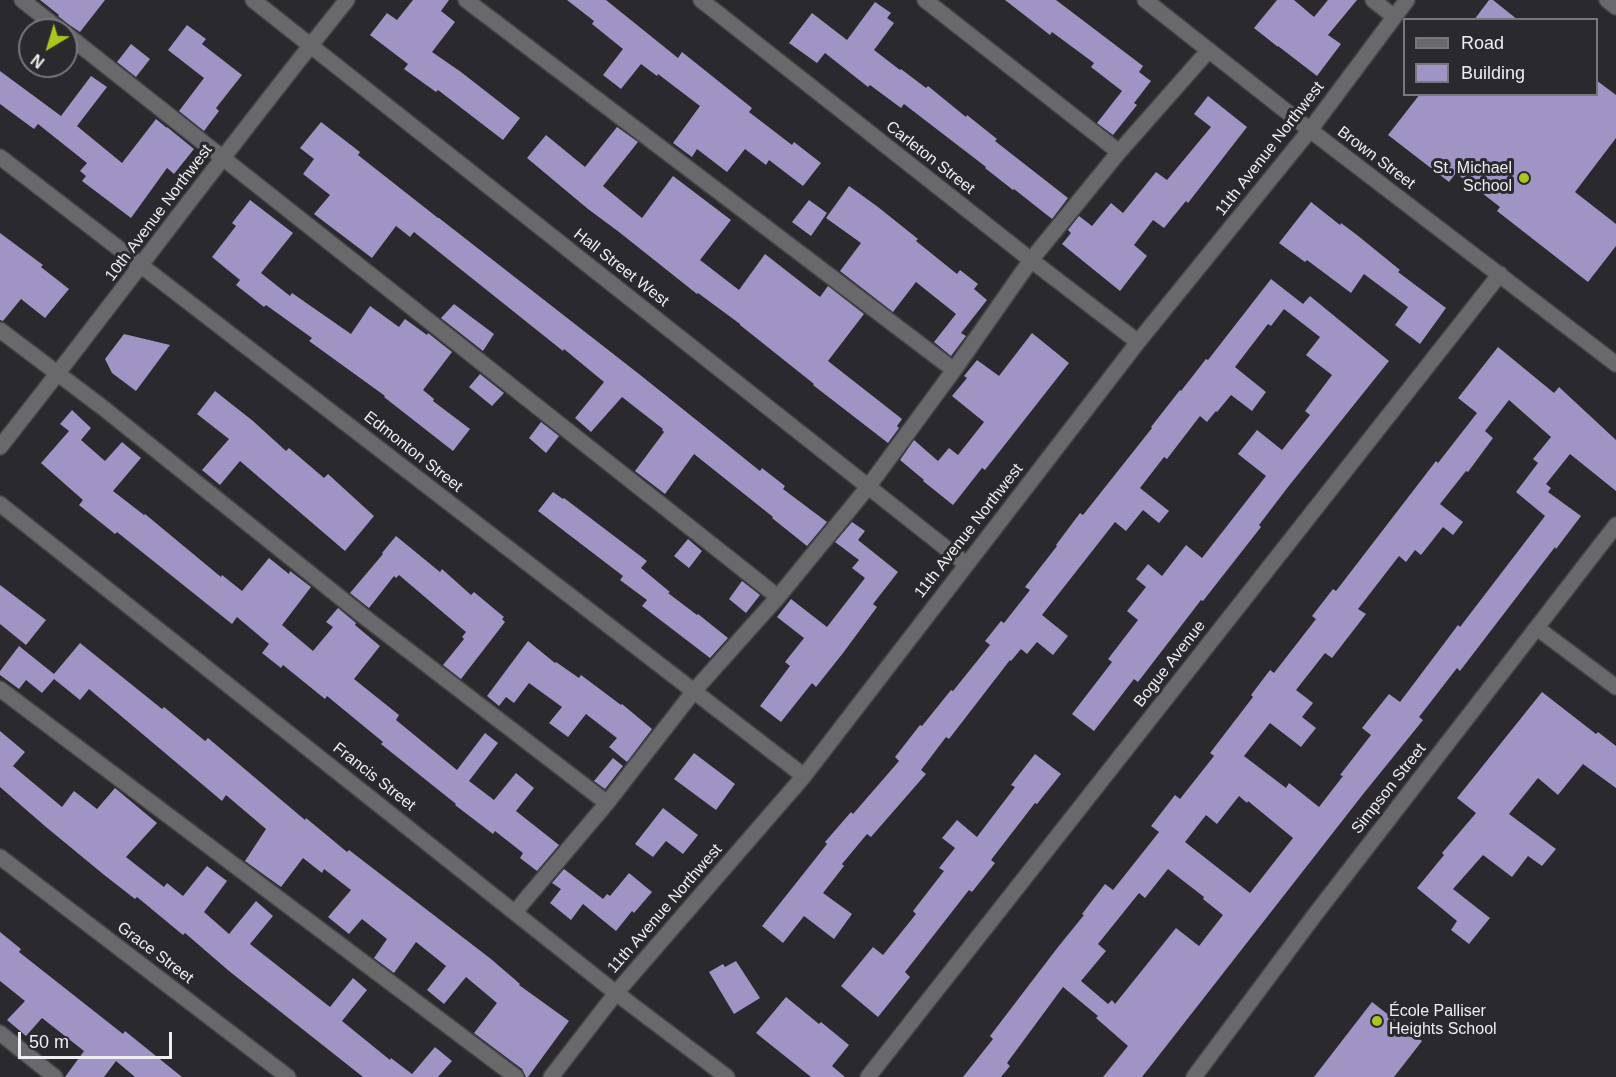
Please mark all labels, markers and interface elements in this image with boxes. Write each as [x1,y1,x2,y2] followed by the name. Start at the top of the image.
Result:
[18,18,78,78] north arrow
[1403,18,1598,96] legend
[1461,33,1504,53] text: Road
[28,51,48,71] text: N
[1461,63,1525,83] text: Building
[1212,78,1328,220] street label: 11th Avenue Northwest
[882,117,978,199] street label: Carleton Street
[1333,123,1419,193] street label: Brown Street
[101,141,217,285] street label: 10th Avenue Northwest
[1433,159,1512,197] place label: St. Michael School
[1517,171,1531,185] marker: St. Michael School
[570,225,672,311] street label: Hall Street West
[360,407,466,497] street label: Edmonton Street
[911,460,1027,602] street label: 11th Avenue Northwest
[1130,617,1210,711] street label: Bogue Avenue
[329,739,419,815] street label: Francis Street
[1348,740,1430,838] street label: Simpson Street
[604,840,726,978] street label: 11th Avenue Northwest
[113,918,197,988] street label: Grace Street
[1389,1002,1497,1040] place label: École Palliser Heights School
[1370,1014,1384,1028] marker: École Palliser Heights School
[21,1020,176,1058] scale bar
[29,1032,69,1052] text: 50 m

